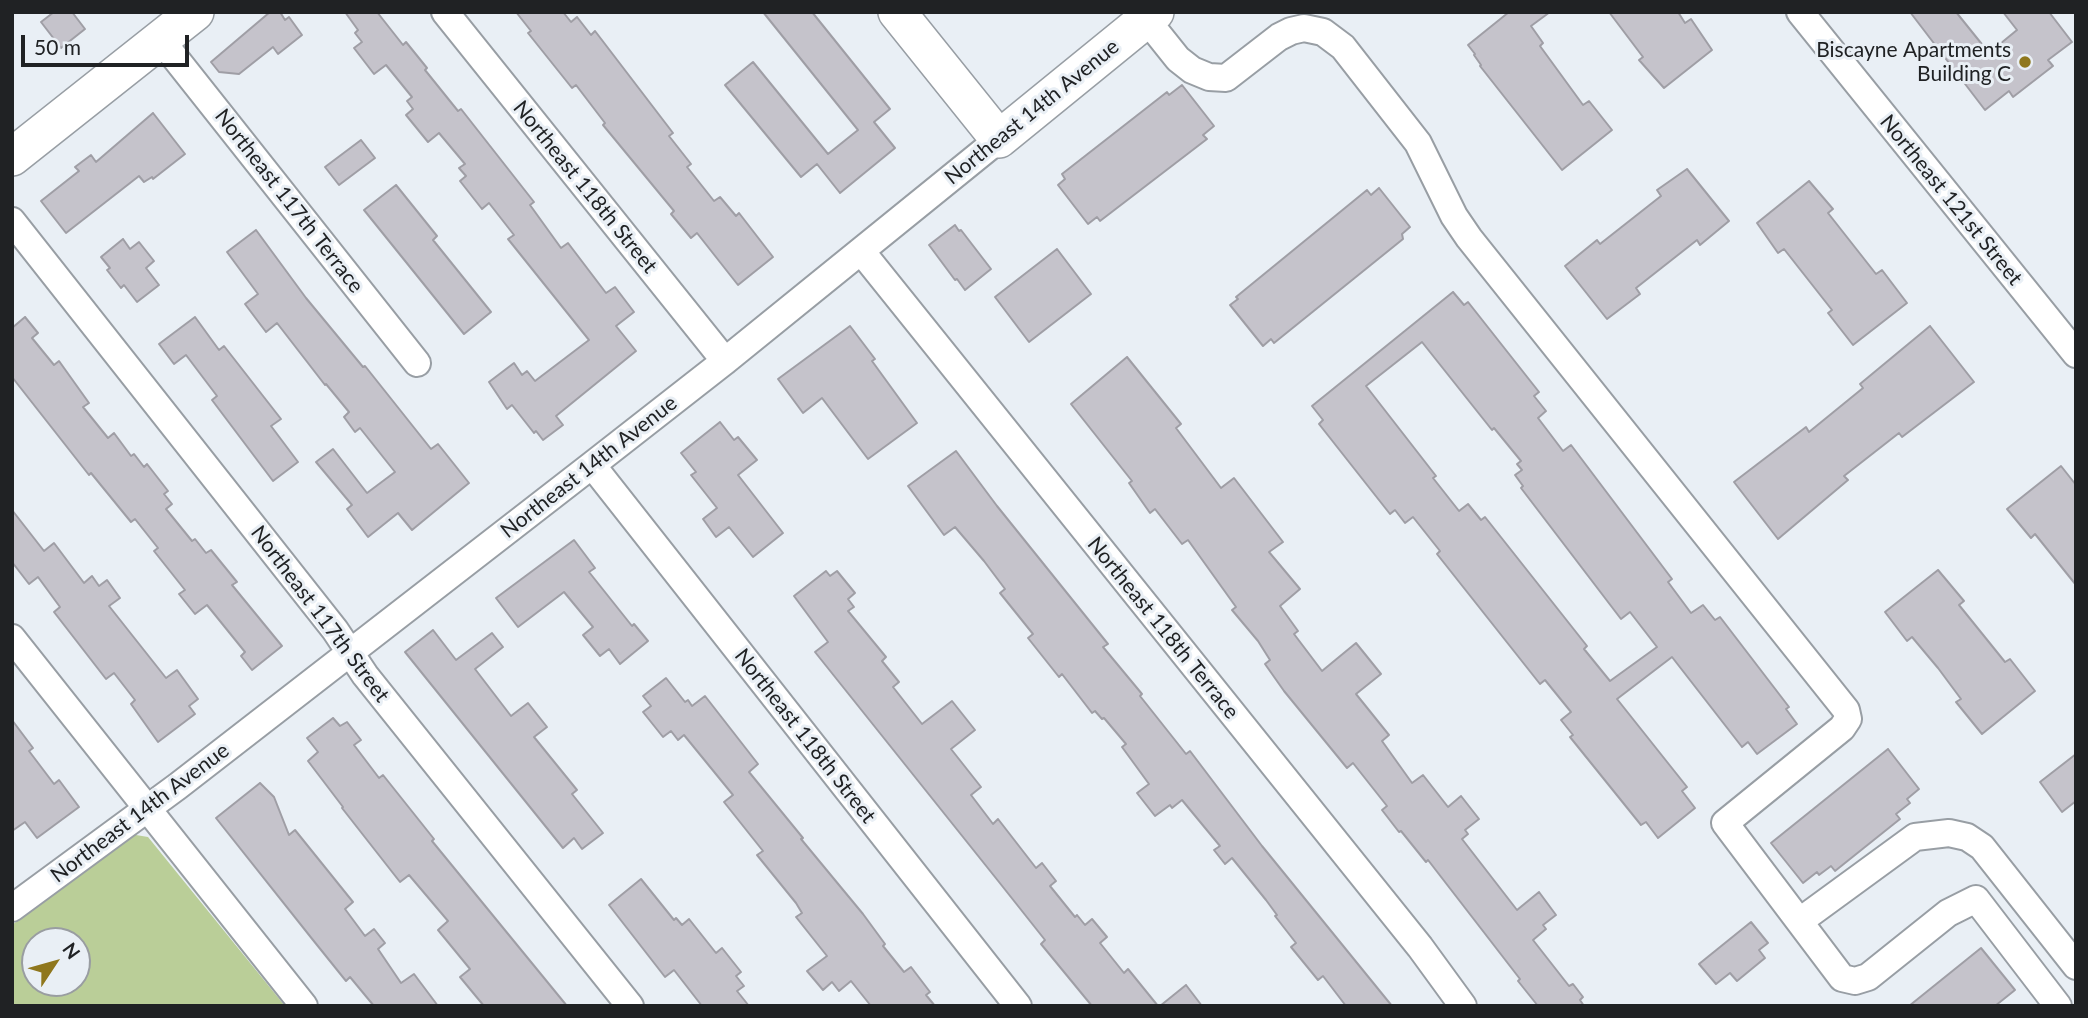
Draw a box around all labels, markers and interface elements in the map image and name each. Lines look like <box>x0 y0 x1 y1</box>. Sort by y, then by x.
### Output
scale bar <box>24 21 192 65</box>
text: 50 m <box>34 34 81 59</box>
street label: Northeast 14th Avenue <box>940 34 1124 190</box>
place label: Biscayne Apartments Building C <box>1816 37 2011 87</box>
marker: Biscayne Apartments Building C <box>2017 54 2033 70</box>
street label: Northeast 118th Street <box>508 96 662 278</box>
street label: Northeast 117th Terrace <box>209 104 369 298</box>
street label: Northeast 121st Street <box>1875 110 2027 290</box>
street label: Northeast 14th Avenue <box>496 390 682 544</box>
street label: Northeast 117th Street <box>245 521 395 707</box>
street label: Northeast 118th Terrace <box>1082 532 1244 724</box>
street label: Northeast 118th Street <box>729 644 881 828</box>
street label: Northeast 14th Avenue <box>46 738 234 888</box>
north arrow <box>21 927 91 997</box>
text: N <box>58 938 85 963</box>

